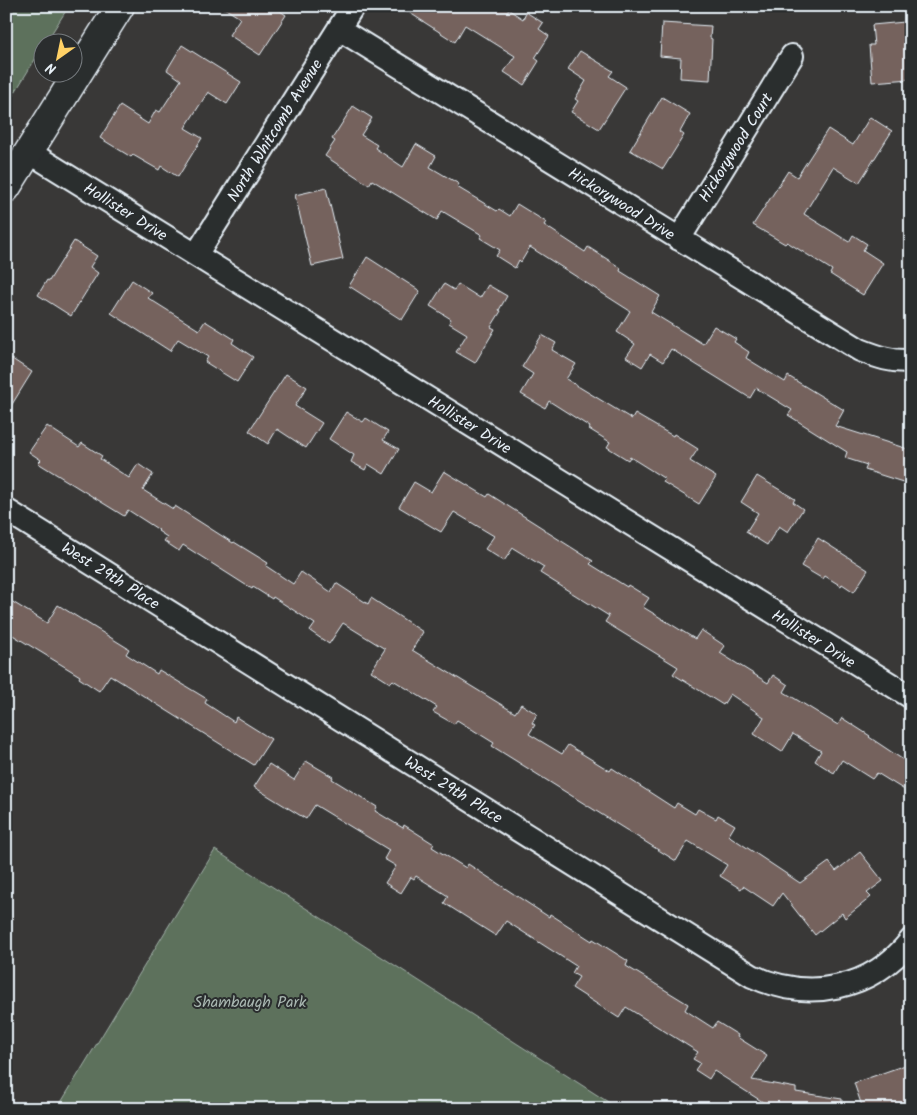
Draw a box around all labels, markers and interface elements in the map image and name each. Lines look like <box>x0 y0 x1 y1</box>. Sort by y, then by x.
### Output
north arrow <box>32 32 82 82</box>
street label: North Whitcomb Avenue <box>221 54 330 207</box>
text: N <box>42 56 61 80</box>
street label: Hickorywood Court <box>693 88 780 207</box>
street label: Hickorywood Drive <box>563 161 680 247</box>
street label: Hollister Drive <box>78 177 172 248</box>
street label: Hollister Drive <box>422 390 516 461</box>
street label: West 29th Place <box>56 536 164 617</box>
street label: Hollister Drive <box>766 604 860 675</box>
street label: West 29th Place <box>399 750 507 831</box>
park label: Shambaugh Park <box>194 990 307 1015</box>

